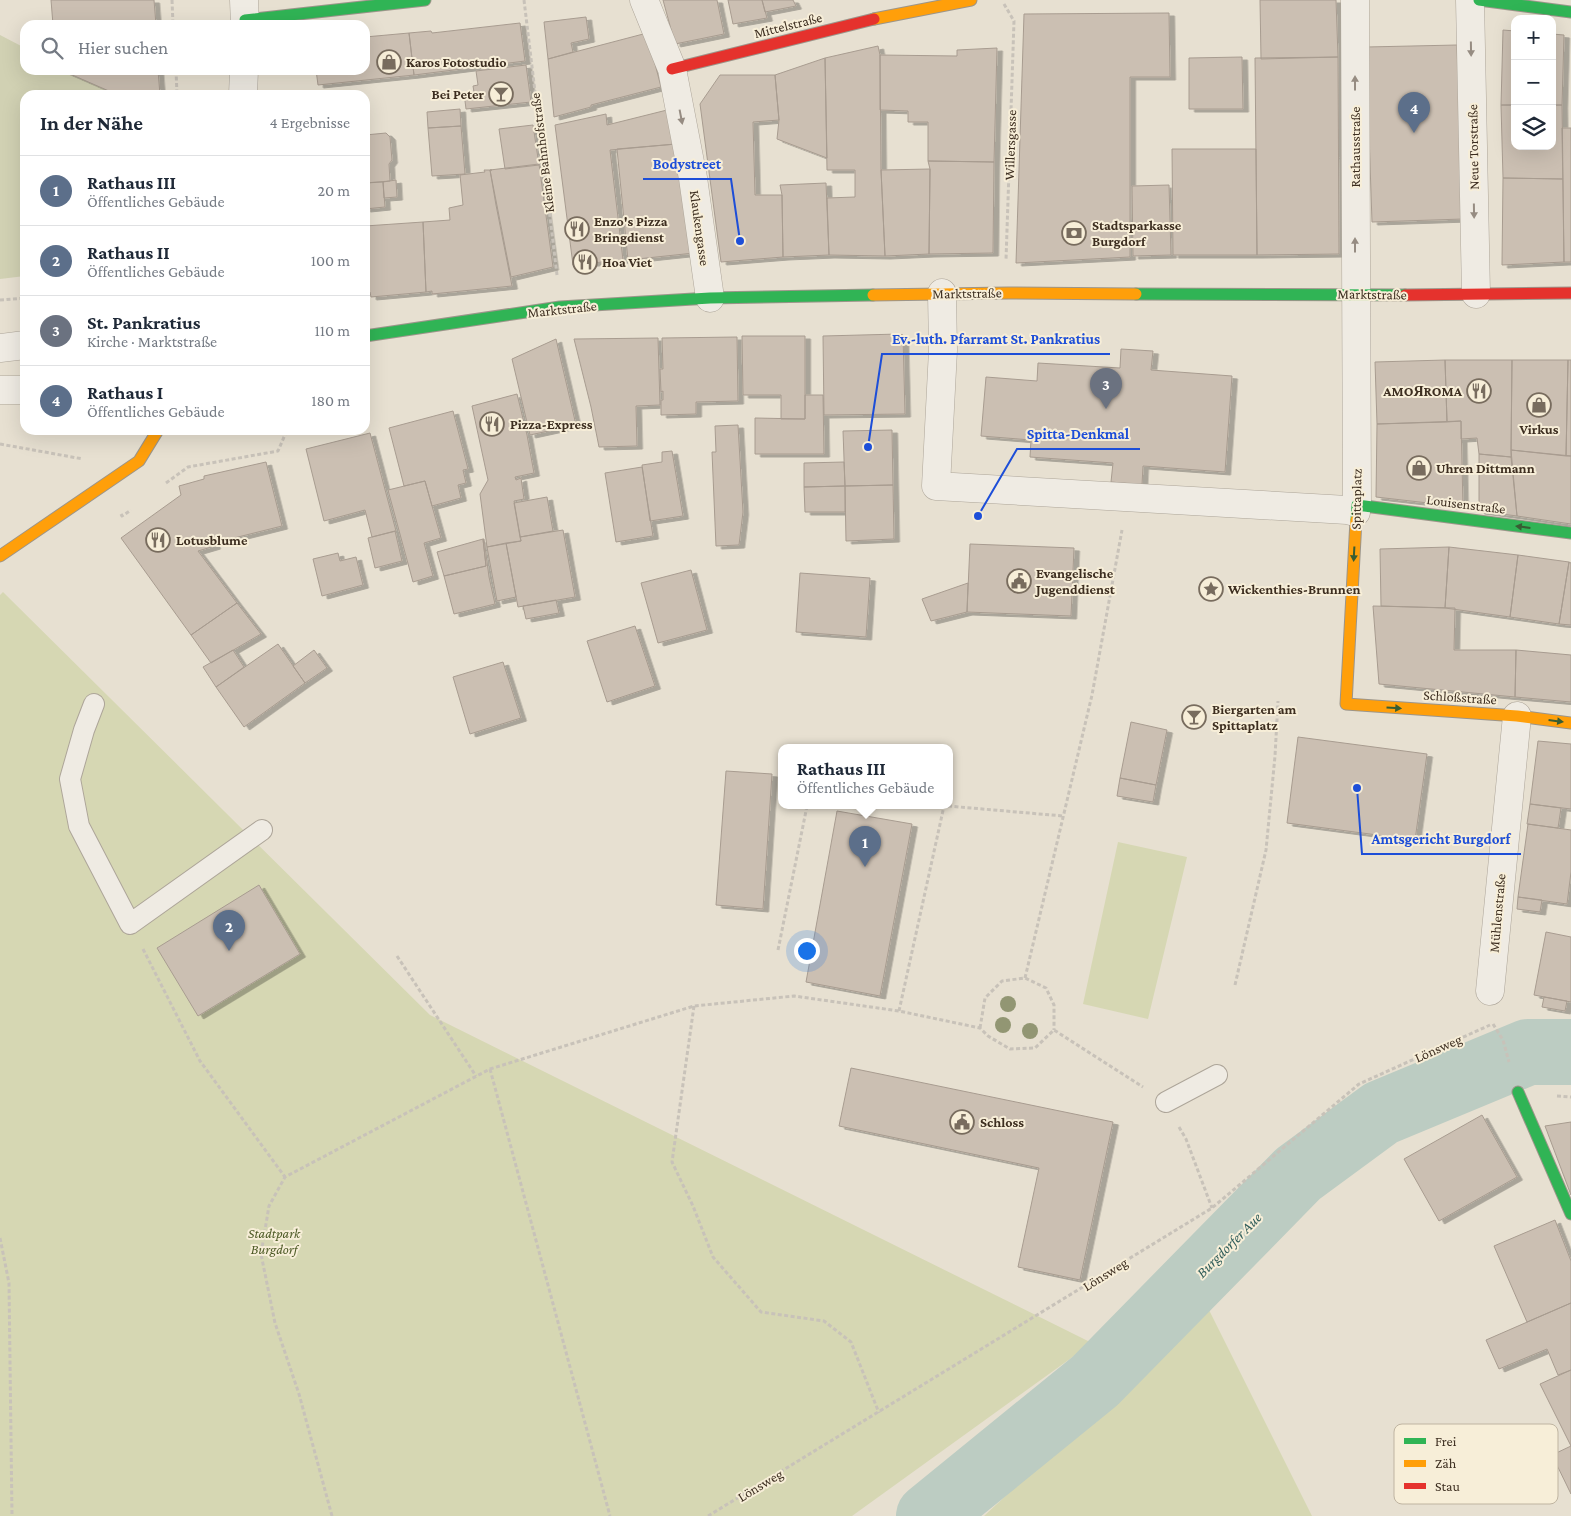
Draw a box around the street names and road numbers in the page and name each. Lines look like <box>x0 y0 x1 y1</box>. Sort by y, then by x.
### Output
street label: Mittelstraße <box>752 9 824 41</box>
street label: Kleine Bahnhofstraße <box>527 92 557 214</box>
street label: Neue Torstraße <box>1464 104 1482 190</box>
street label: Rathausstraße <box>1347 107 1363 187</box>
street label: Willersgasse <box>1001 109 1019 181</box>
street label: Klaukengasse <box>687 189 713 267</box>
street label: Marktstraße <box>932 284 1002 302</box>
street label: Marktstraße <box>1337 285 1407 303</box>
street label: Marktstraße <box>527 297 597 321</box>
street label: Spittaplatz <box>1347 468 1365 530</box>
street label: Louisenstraße <box>1426 491 1506 517</box>
street label: Schloßstraße <box>1423 686 1497 708</box>
street label: Mühlenstraße <box>1486 873 1508 953</box>
street label: Lönsweg <box>1412 1030 1464 1065</box>
street label: Lönsweg <box>1080 1254 1131 1294</box>
street label: Lönsweg <box>734 1465 786 1505</box>

